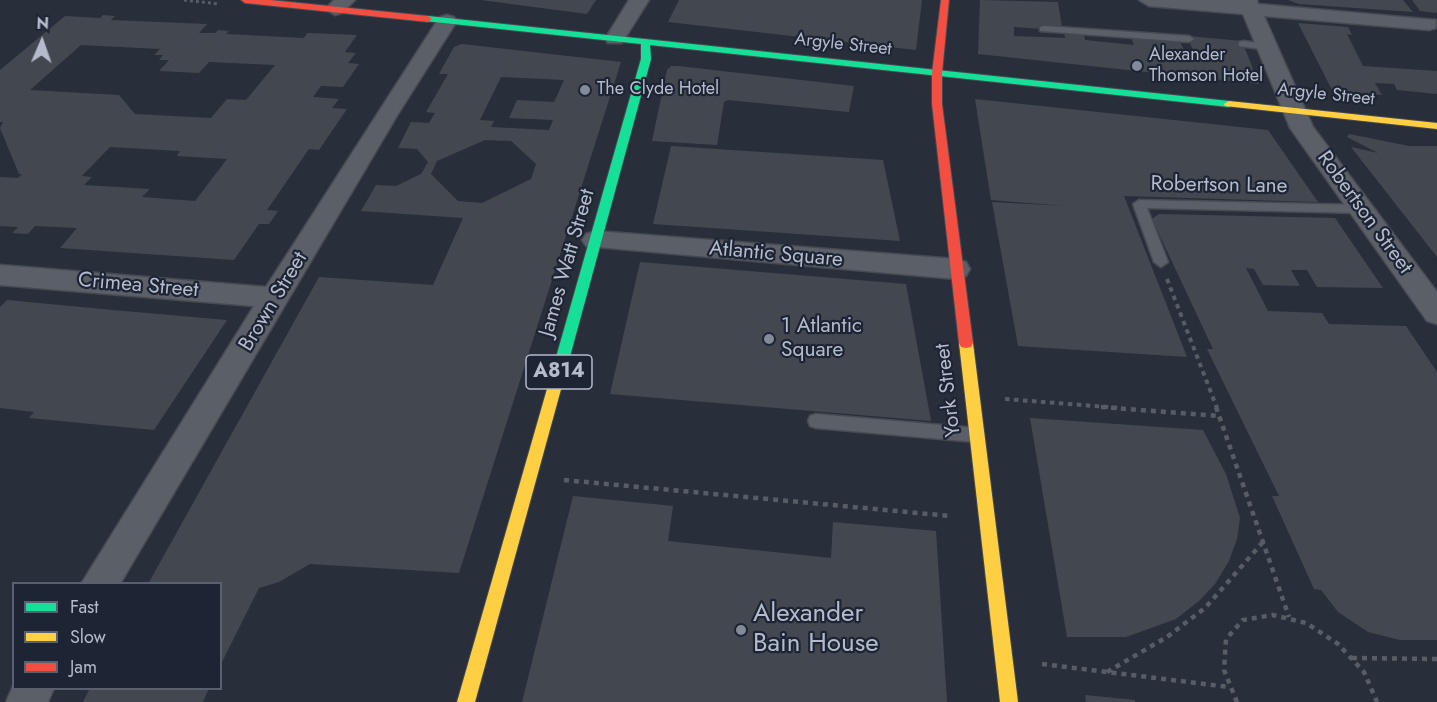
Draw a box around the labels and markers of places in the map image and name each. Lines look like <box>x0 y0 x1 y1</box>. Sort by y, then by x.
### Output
place label: Alexander Thomson Hotel <box>1149 45 1263 88</box>
marker: Alexander Thomson Hotel <box>1130 59 1144 73</box>
place label: The Clyde Hotel <box>597 79 719 101</box>
marker: The Clyde Hotel <box>578 83 592 97</box>
place label: 1 Atlantic Square <box>781 314 862 364</box>
marker: 1 Atlantic Square <box>762 332 776 346</box>
place label: Alexander Bain House <box>753 599 879 660</box>
marker: Alexander Bain House <box>734 623 748 637</box>

